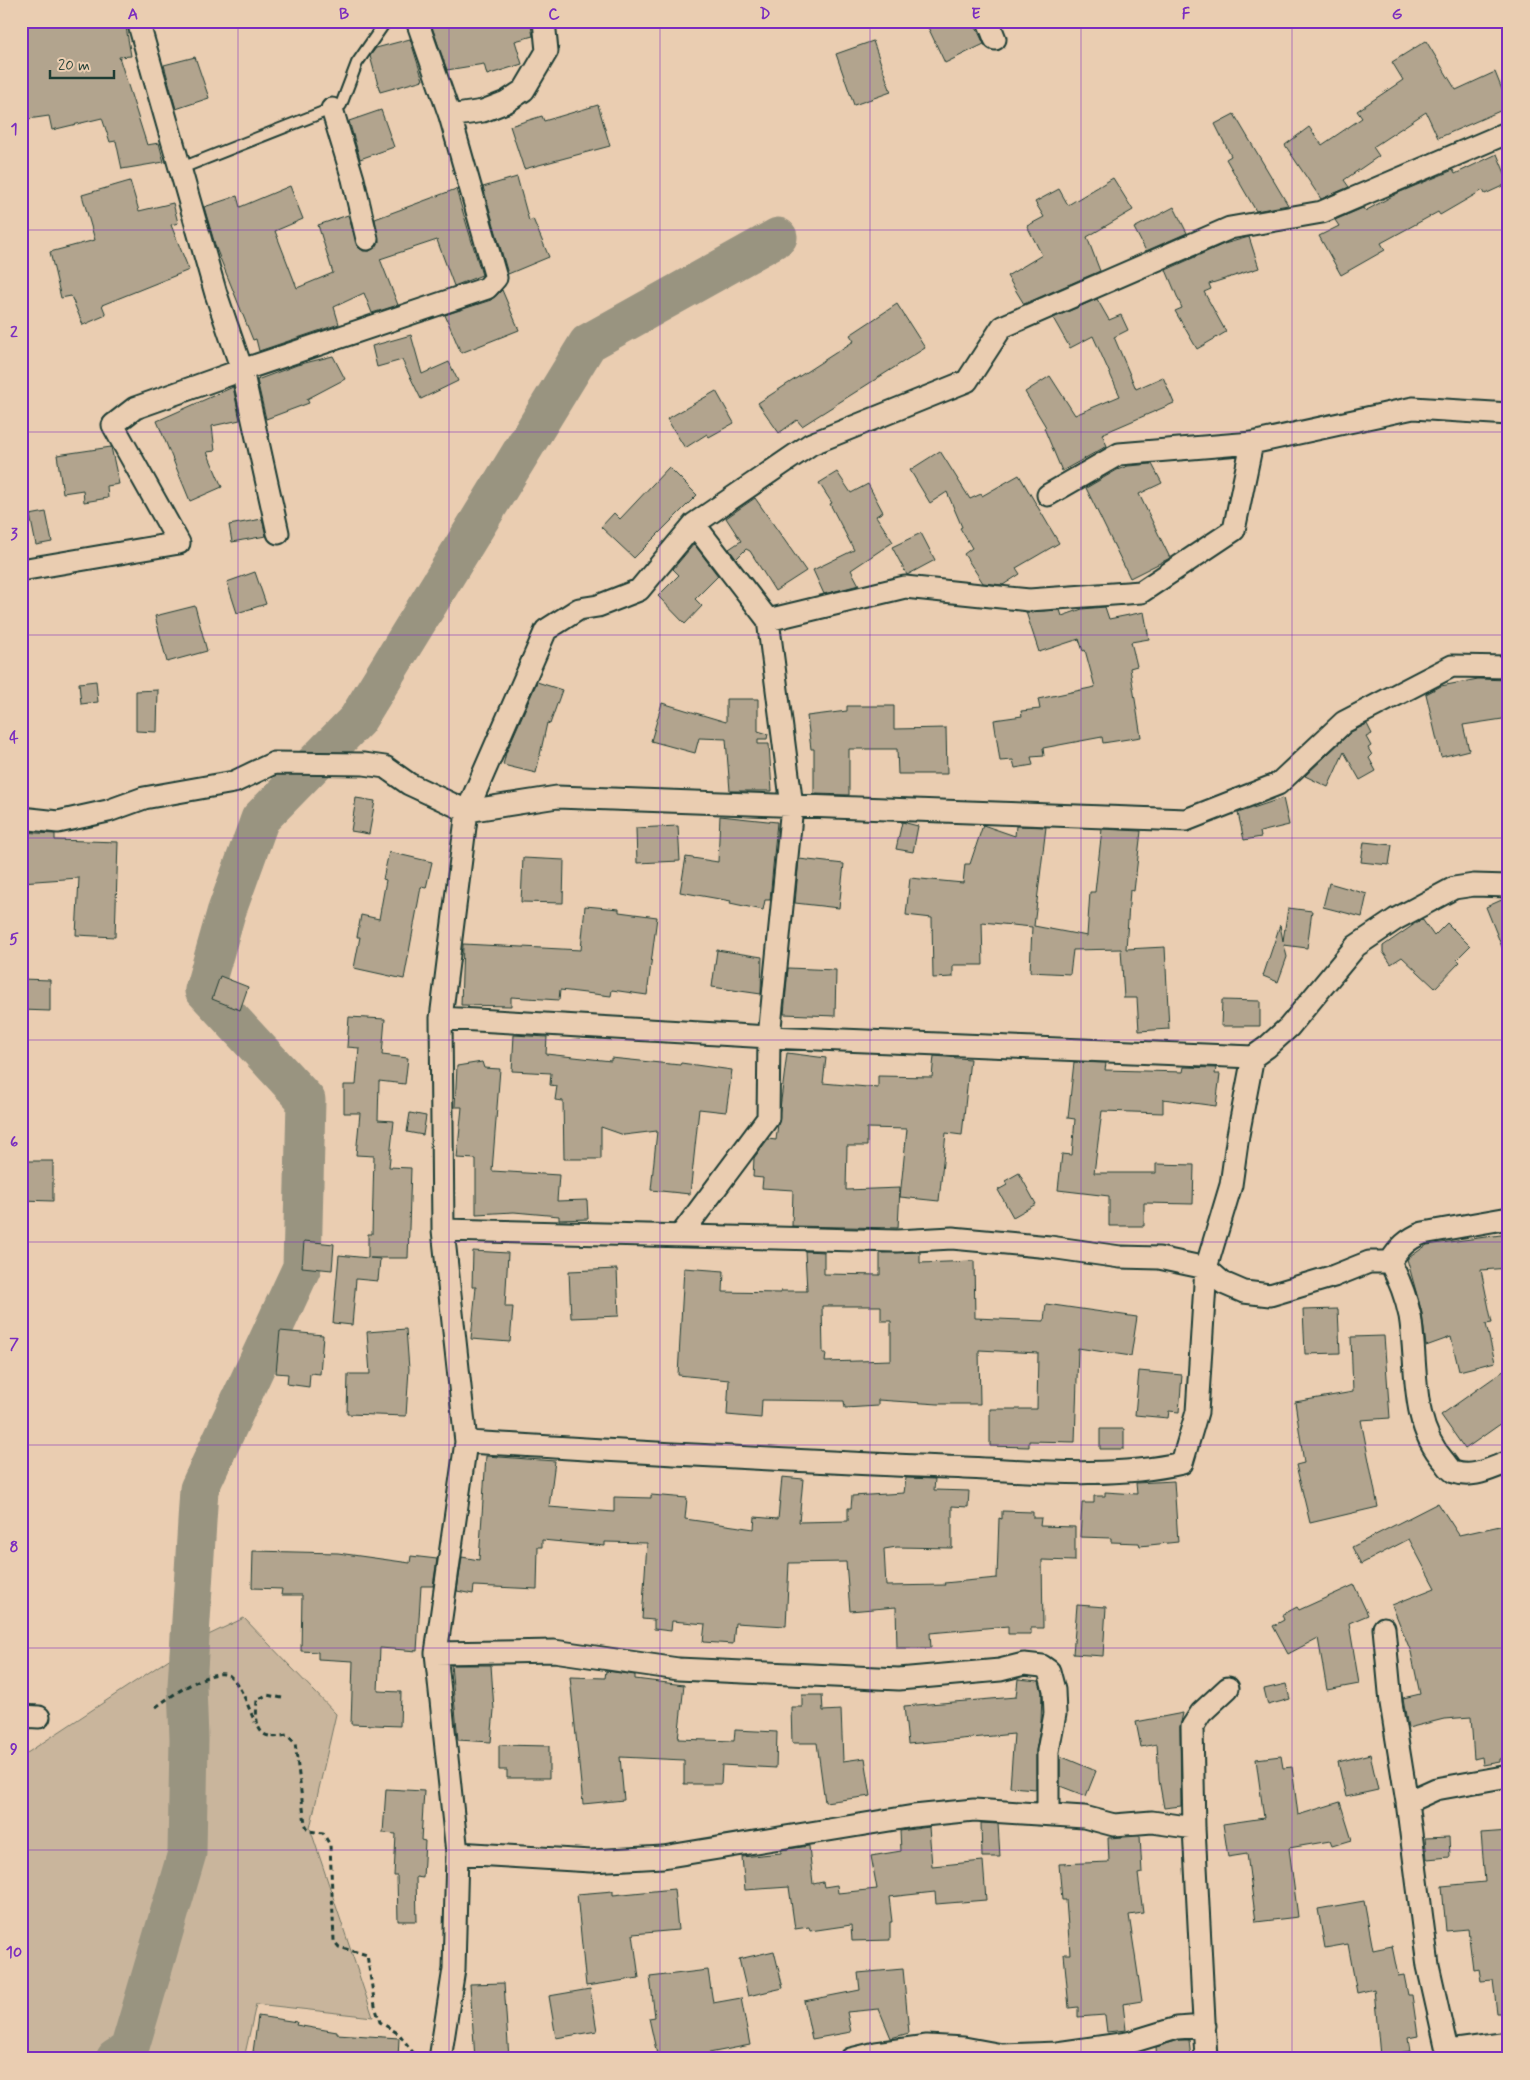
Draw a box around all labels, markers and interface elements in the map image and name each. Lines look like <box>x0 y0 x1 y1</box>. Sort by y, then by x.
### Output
text: A <box>128 4 138 25</box>
text: B <box>339 4 349 25</box>
text: C <box>548 4 560 25</box>
text: D <box>759 4 771 25</box>
text: E <box>971 4 981 25</box>
text: F <box>1182 4 1191 25</box>
text: G <box>1392 4 1403 25</box>
scale bar <box>50 48 114 80</box>
text: 20 m <box>58 56 90 76</box>
text: 1 <box>10 119 18 140</box>
text: 2 <box>10 322 18 343</box>
text: 3 <box>10 524 18 545</box>
text: 4 <box>9 727 19 748</box>
text: 5 <box>9 929 19 950</box>
text: 6 <box>10 1132 18 1153</box>
text: 7 <box>9 1334 19 1355</box>
text: 8 <box>9 1537 19 1558</box>
text: 9 <box>10 1739 18 1760</box>
text: 10 <box>6 1942 22 1963</box>

